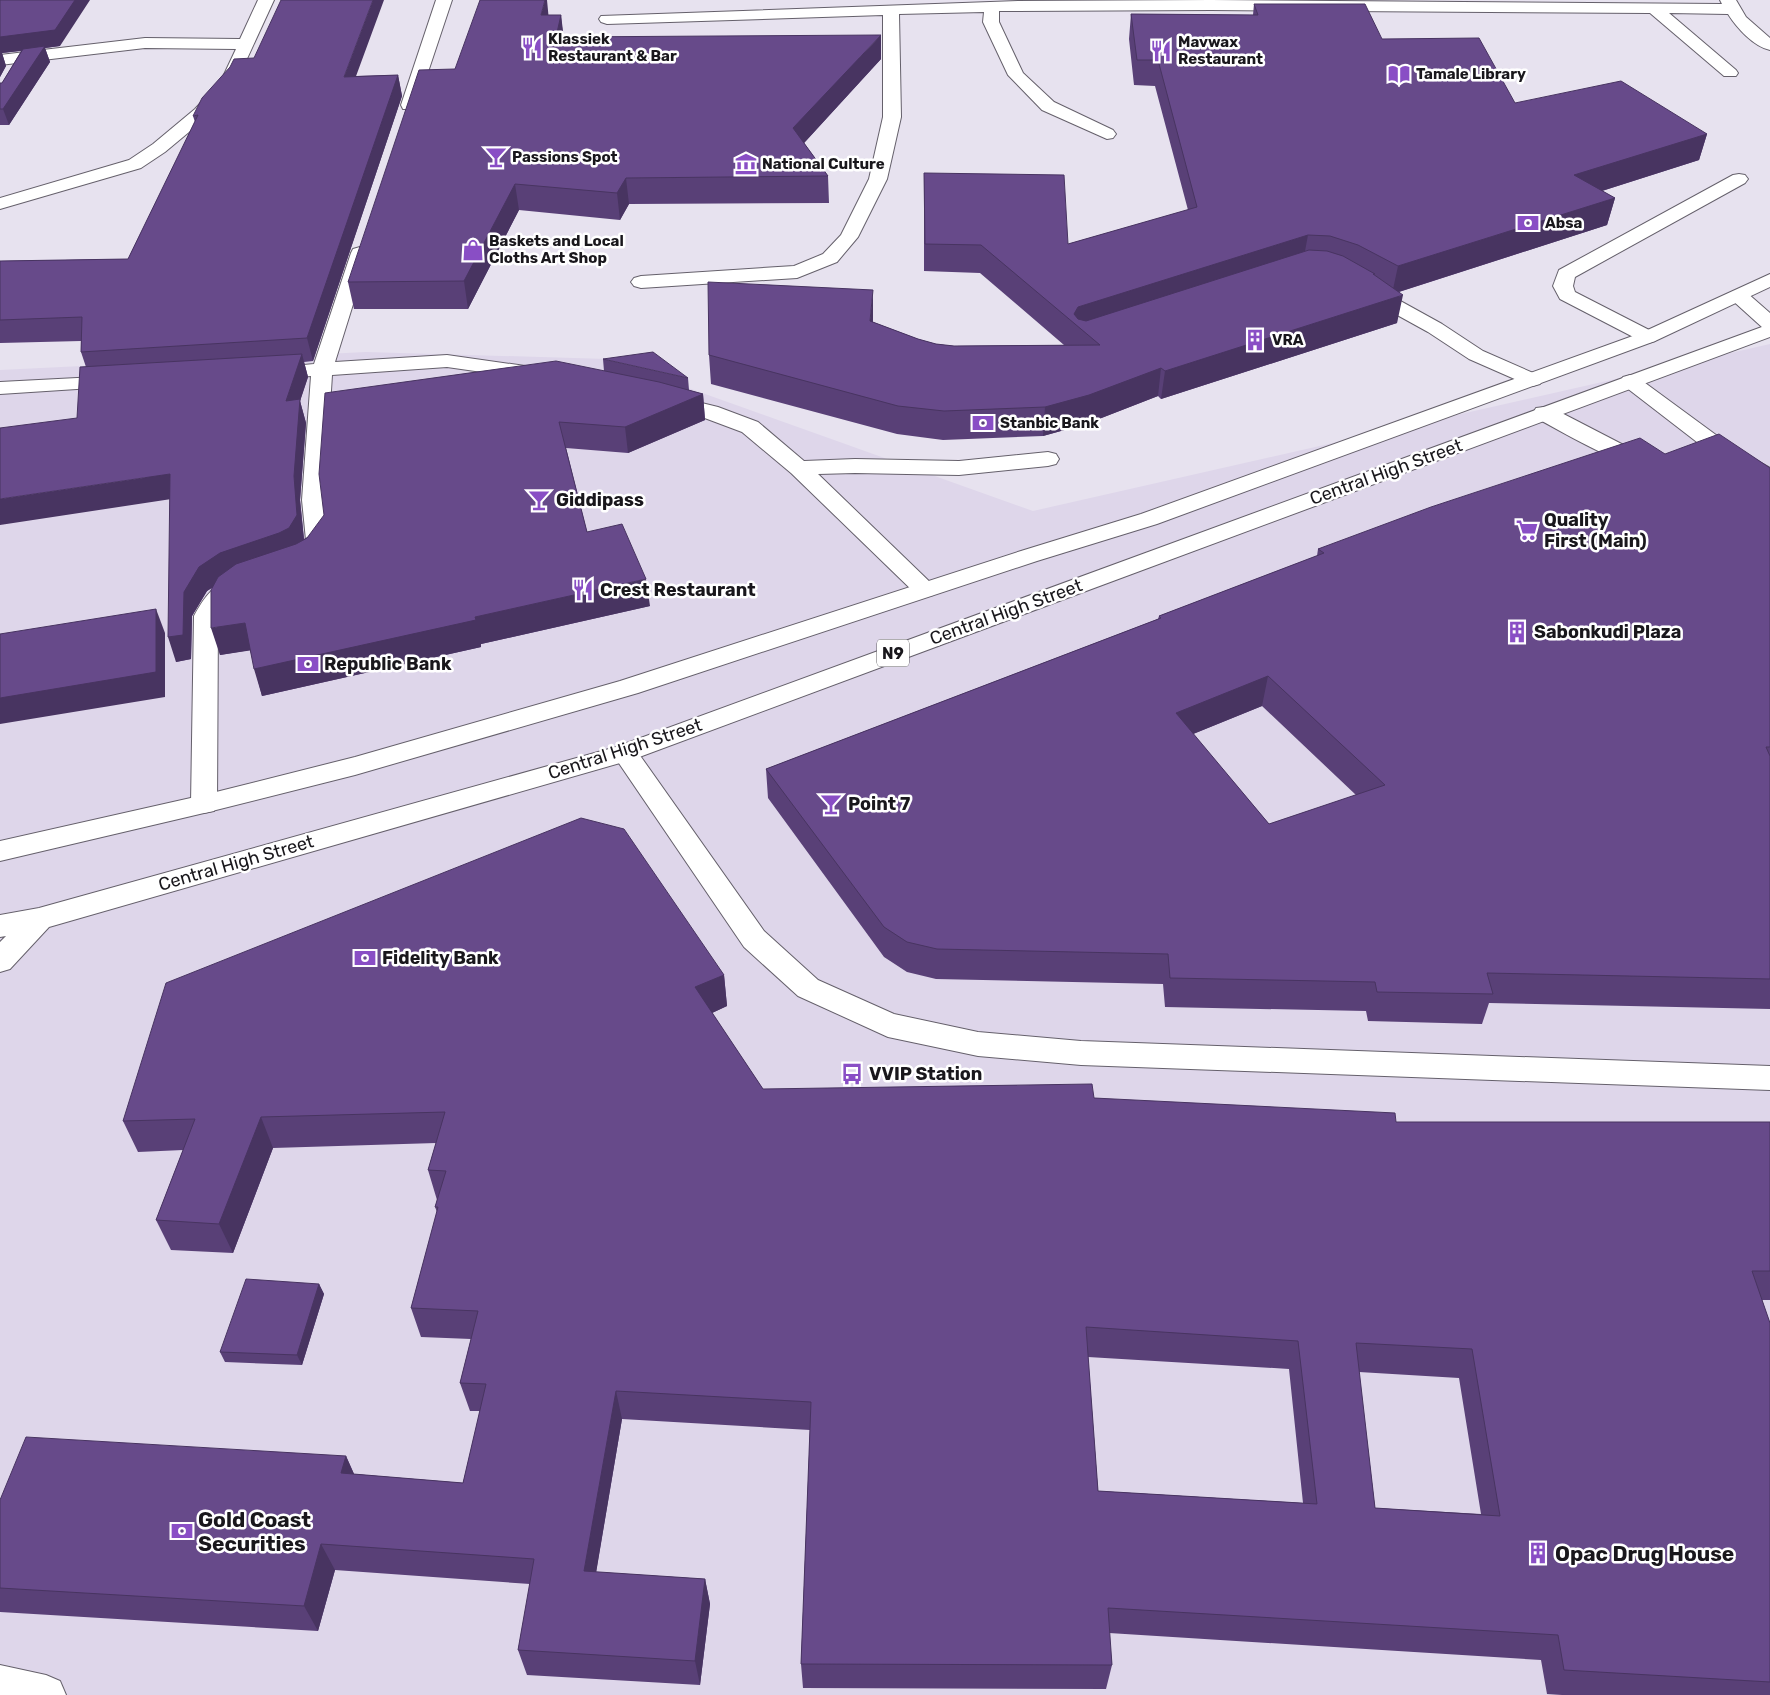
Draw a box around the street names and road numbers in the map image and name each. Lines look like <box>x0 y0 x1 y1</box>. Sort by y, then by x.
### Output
street label: Central High Street <box>1307 434 1465 510</box>
street label: Central High Street <box>927 574 1085 650</box>
road number: N9 <box>877 640 909 666</box>
street label: Central High Street <box>545 714 705 784</box>
street label: Central High Street <box>156 830 316 896</box>

